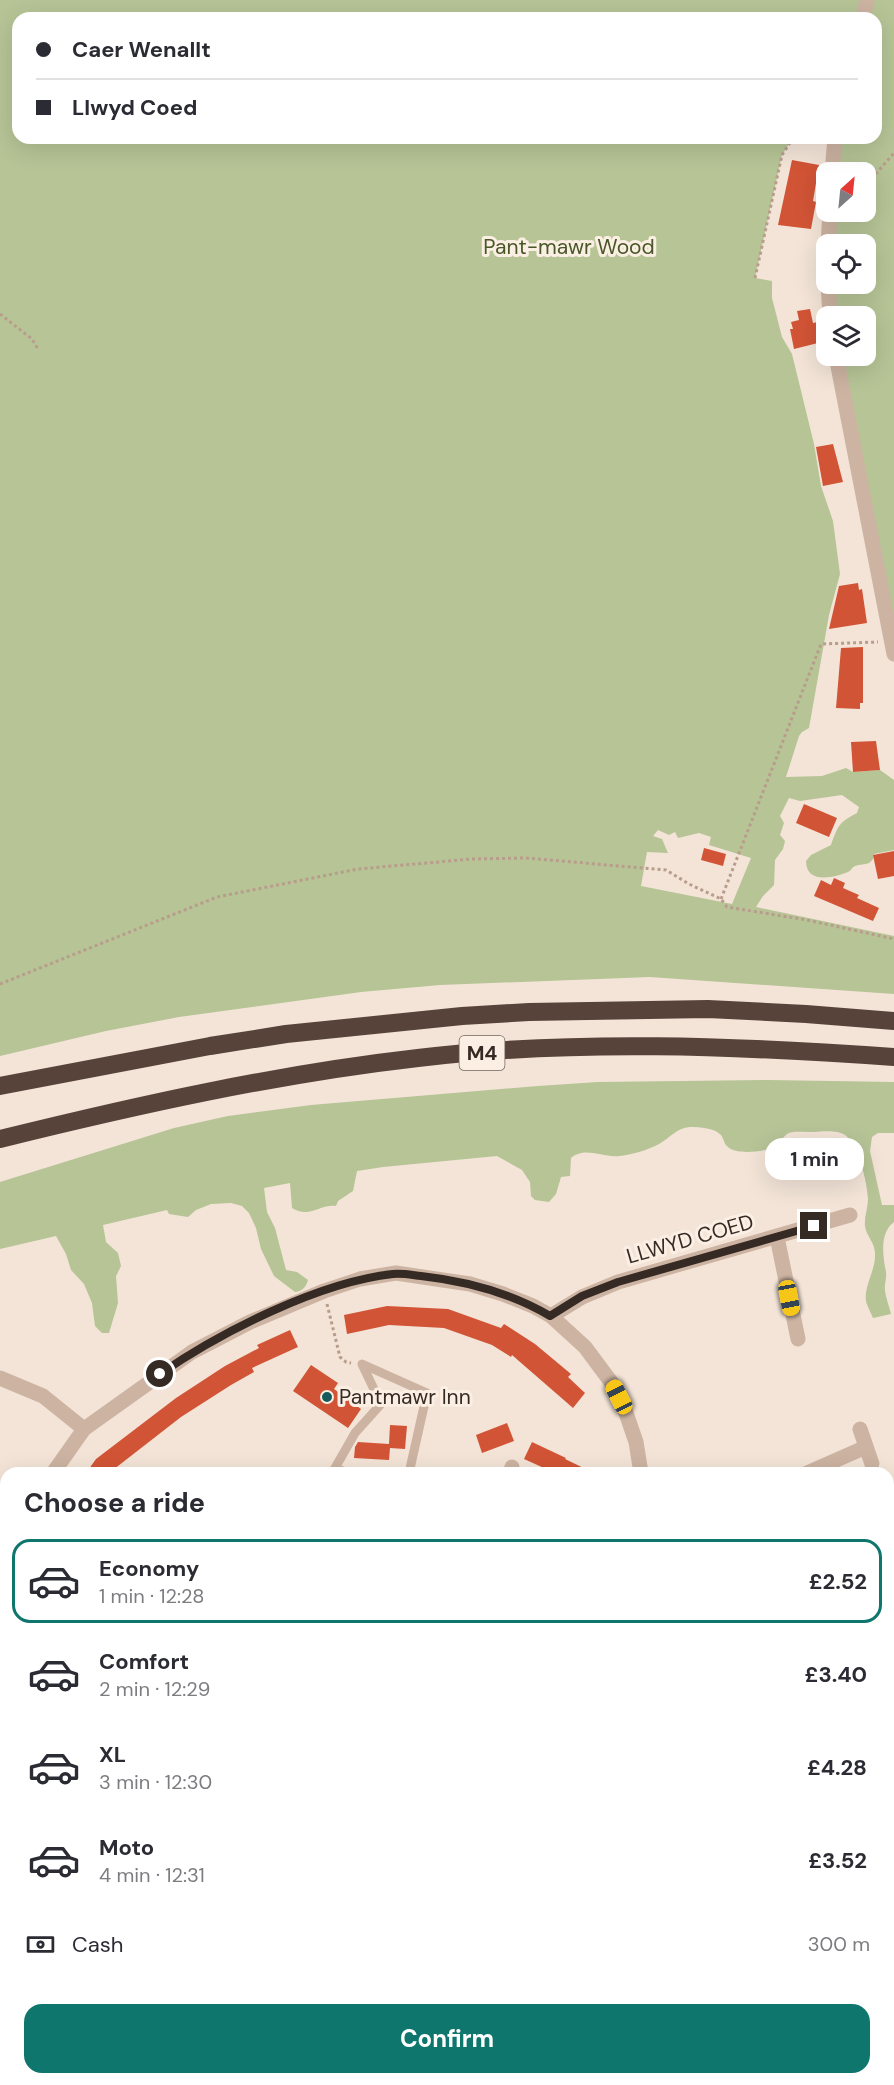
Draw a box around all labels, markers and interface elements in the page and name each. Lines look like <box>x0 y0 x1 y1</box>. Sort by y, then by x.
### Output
text: Caer Wenallt <box>72 35 211 64</box>
text: Llwyd Coed <box>72 93 197 122</box>
north arrow <box>816 162 876 222</box>
map controls <box>816 162 876 366</box>
park label: Pant-mawr Wood <box>483 233 655 261</box>
button: locate <box>816 234 876 294</box>
button: layers <box>816 306 876 366</box>
road number: M4 <box>460 1036 504 1070</box>
callout: 1 min <box>764 1139 864 1181</box>
text: 1 min <box>790 1146 839 1172</box>
street label: LLWYD COED <box>623 1208 757 1270</box>
route end <box>800 1212 827 1239</box>
car <box>777 1279 801 1317</box>
route start <box>146 1360 173 1387</box>
car <box>603 1377 635 1417</box>
place label: Pantmawr Inn <box>339 1383 471 1411</box>
marker: Pantmawr Inn <box>320 1390 334 1404</box>
text: Choose a ride <box>24 1485 205 1520</box>
icon: car <box>27 1554 81 1608</box>
text: Economy <box>99 1554 199 1583</box>
text: £2.52 <box>809 1567 867 1596</box>
text: 1 min · 12:28 <box>99 1583 204 1609</box>
icon: car <box>27 1647 81 1701</box>
text: Comfort <box>99 1647 189 1676</box>
text: £3.40 <box>805 1660 867 1689</box>
text: 2 min · 12:29 <box>99 1676 210 1702</box>
icon: car <box>27 1740 81 1794</box>
text: XL <box>99 1740 126 1769</box>
text: £4.28 <box>807 1753 867 1782</box>
text: 3 min · 12:30 <box>99 1769 212 1795</box>
icon: car <box>27 1833 81 1887</box>
text: Moto <box>99 1833 154 1862</box>
text: £3.52 <box>808 1846 867 1875</box>
text: 4 min · 12:31 <box>99 1862 205 1888</box>
icon: cash <box>24 1928 57 1961</box>
text: Cash <box>72 1930 123 1959</box>
text: 300 m <box>808 1931 870 1957</box>
button: Confirm <box>24 2004 870 2073</box>

